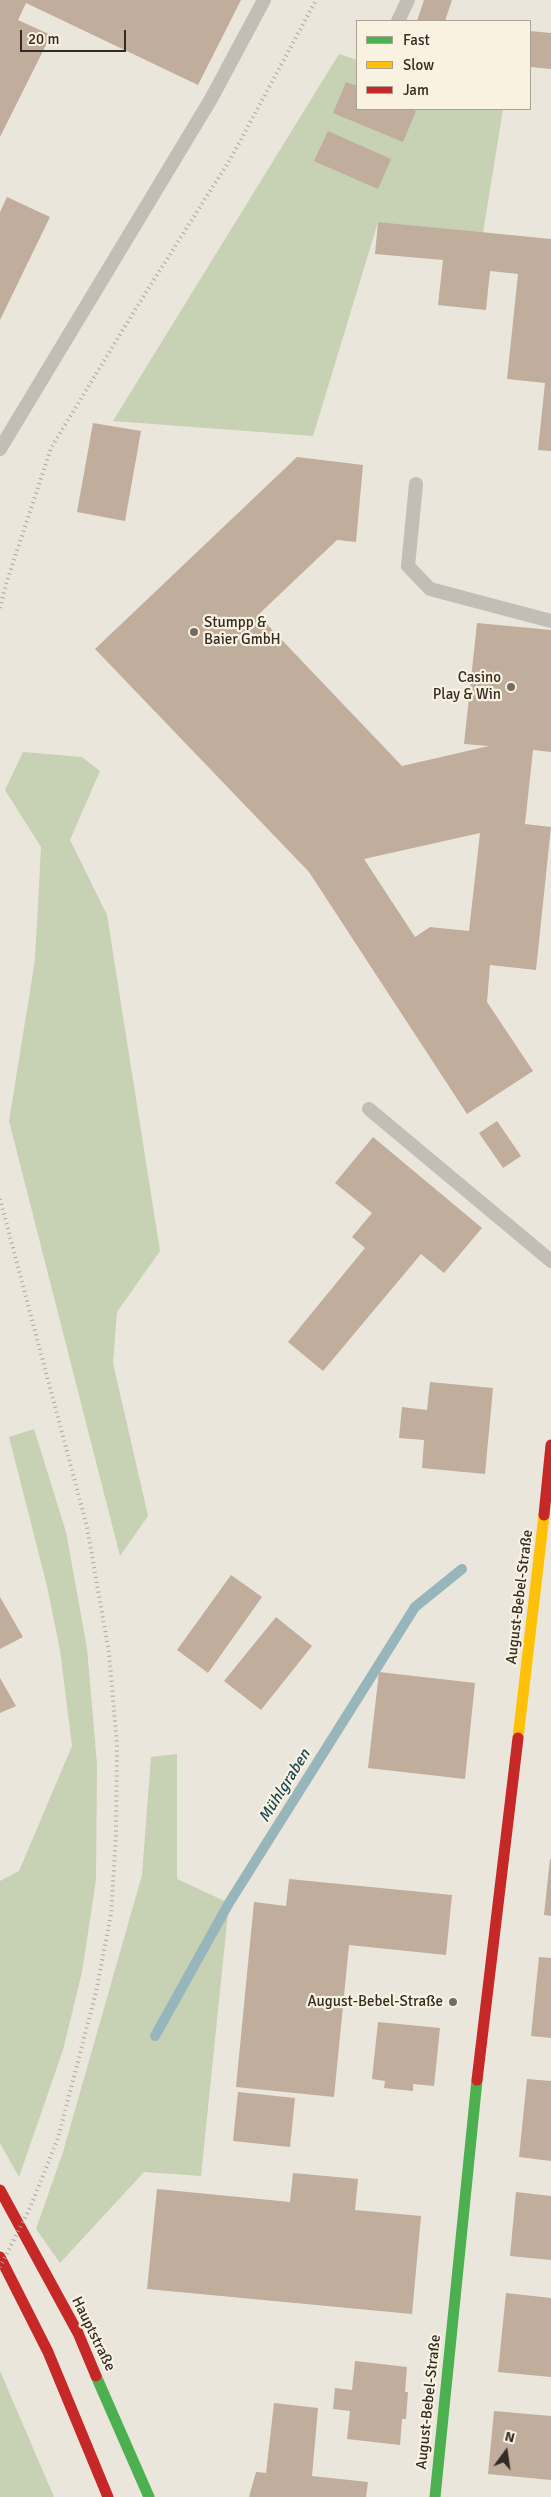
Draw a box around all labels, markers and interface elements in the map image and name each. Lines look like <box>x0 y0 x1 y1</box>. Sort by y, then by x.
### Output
scale bar <box>22 20 129 52</box>
legend <box>356 20 531 110</box>
text: 20 m <box>28 30 59 48</box>
text: Fast <box>403 31 430 49</box>
text: Slow <box>403 56 434 74</box>
text: Jam <box>403 81 429 99</box>
place label: Stumpp & Baier GmbH <box>204 614 281 649</box>
marker: Stumpp & Baier GmbH <box>188 626 200 638</box>
place label: Casino Play & Win <box>433 669 501 704</box>
marker: Casino Play & Win <box>505 681 517 693</box>
street label: August-Bebel-Straße <box>503 1529 537 1665</box>
water label: Mühlgraben <box>255 1746 315 1826</box>
place label: August-Bebel-Straße <box>308 1993 443 2011</box>
marker: August-Bebel-Straße <box>447 1996 459 2008</box>
street label: Hauptstraße <box>67 2294 119 2374</box>
street label: August-Bebel-Straße <box>413 2334 445 2470</box>
north arrow <box>481 2427 531 2477</box>
text: N <box>503 2428 517 2446</box>

